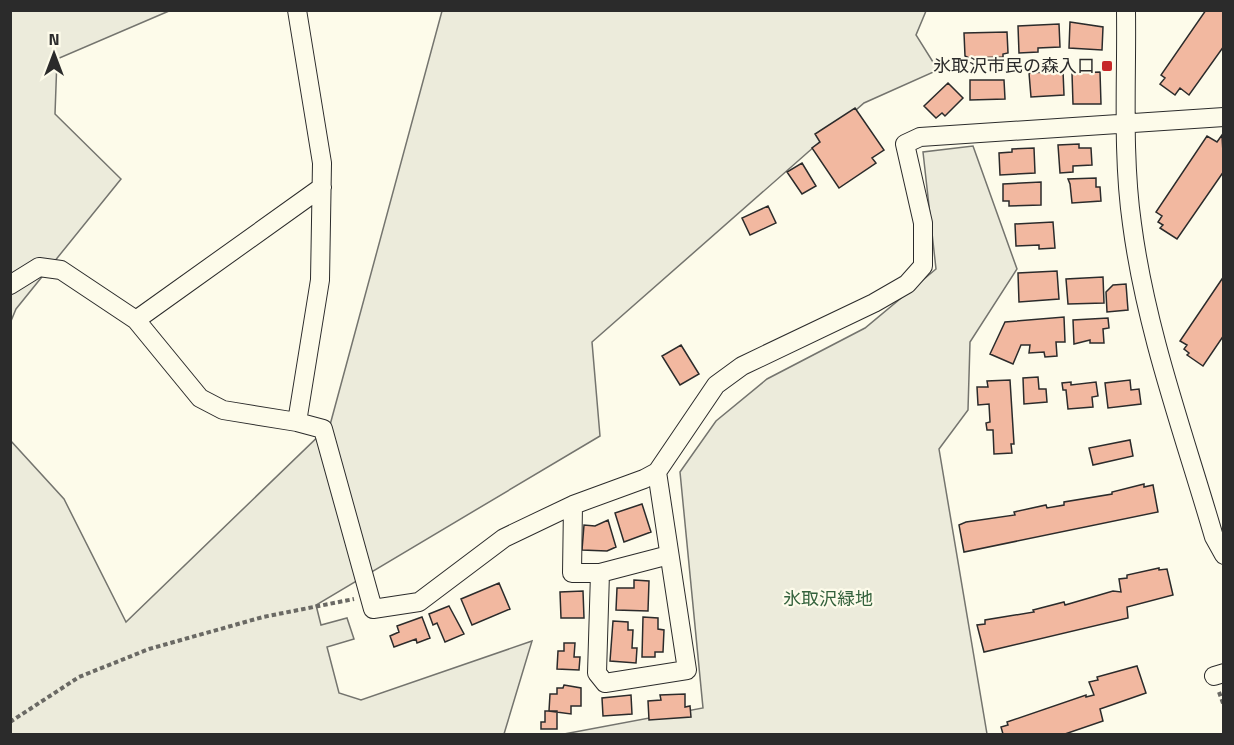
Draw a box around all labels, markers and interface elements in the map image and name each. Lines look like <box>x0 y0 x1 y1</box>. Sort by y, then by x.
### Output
north arrow <box>24 24 84 84</box>
text: N <box>48 27 60 51</box>
place label: 氷取沢市民の森入口 <box>933 52 1095 79</box>
marker: 氷取沢市民の森入口 <box>1100 59 1114 73</box>
park label: 氷取沢緑地 <box>783 585 873 612</box>

